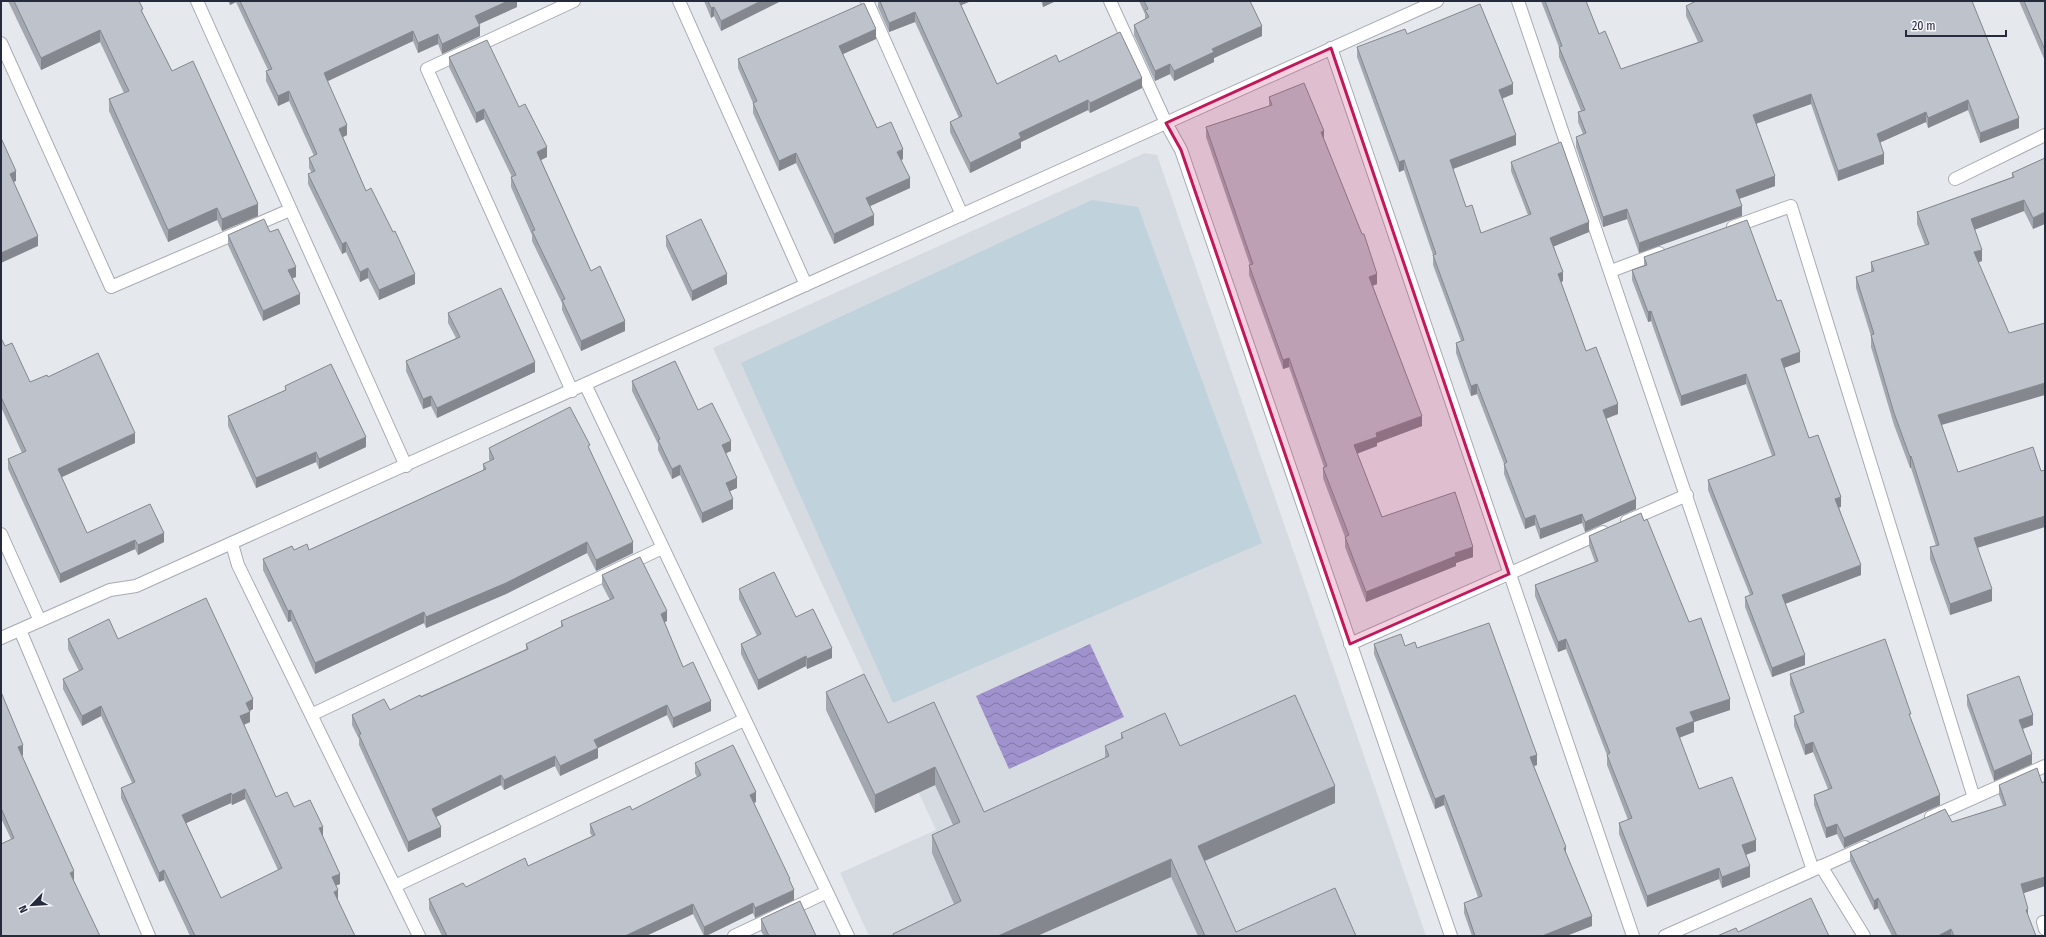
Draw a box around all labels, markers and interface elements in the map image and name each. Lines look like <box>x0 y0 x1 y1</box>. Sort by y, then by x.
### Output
scale bar <box>1906 12 2006 38</box>
text: 20 m <box>1912 19 1936 33</box>
north arrow <box>12 885 52 925</box>
text: N <box>16 903 31 915</box>

